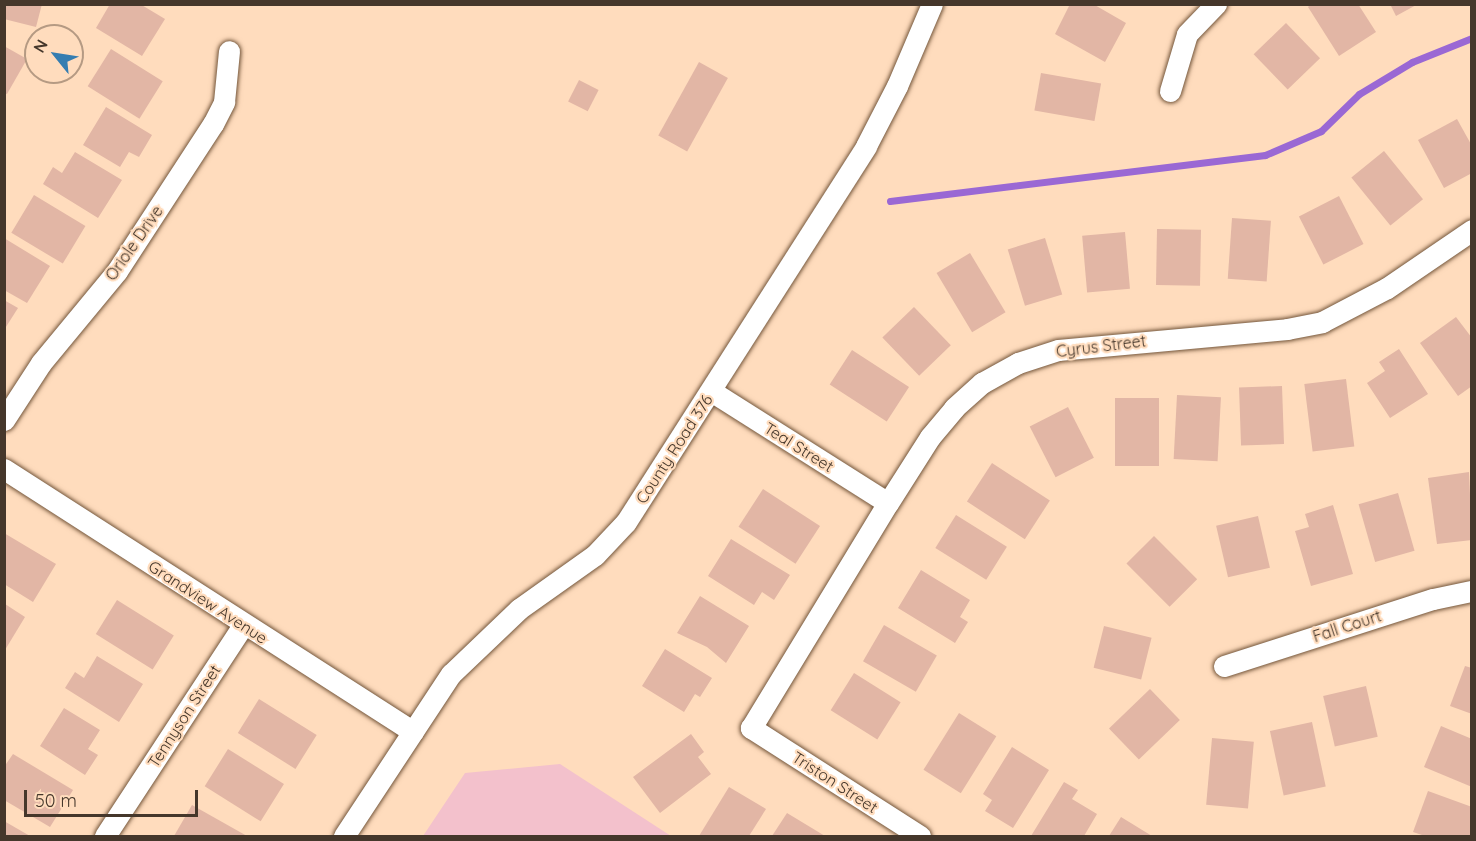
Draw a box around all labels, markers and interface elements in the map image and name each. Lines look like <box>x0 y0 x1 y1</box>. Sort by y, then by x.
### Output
north arrow <box>24 24 84 84</box>
text: N <box>29 36 52 56</box>
street label: Oriole Drive <box>101 202 167 284</box>
street label: Cyrus Street <box>1055 331 1147 361</box>
street label: County Road 376 <box>632 391 716 507</box>
street label: Teal Street <box>761 418 837 476</box>
street label: Grandview Avenue <box>145 556 271 648</box>
street label: Fall Court <box>1310 606 1384 646</box>
street label: Tennyson Street <box>144 661 224 771</box>
street label: Triston Street <box>789 747 881 817</box>
scale bar <box>27 778 201 816</box>
text: 50 m <box>35 789 77 812</box>

